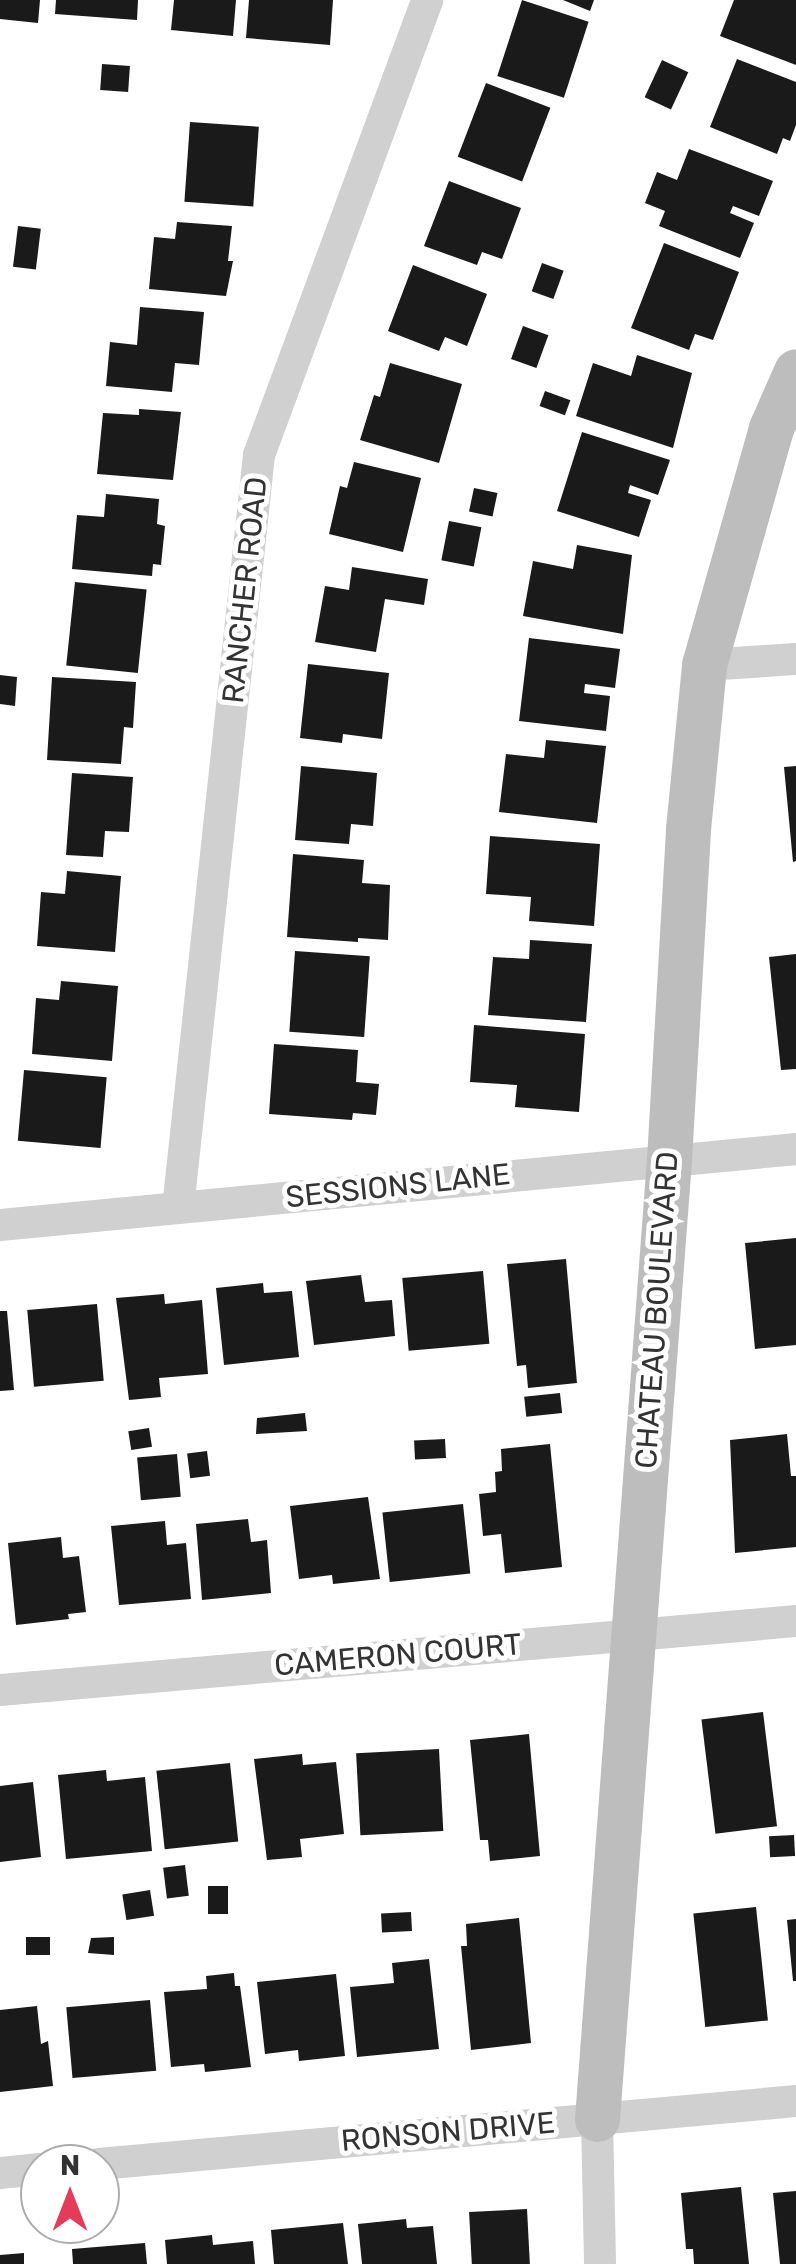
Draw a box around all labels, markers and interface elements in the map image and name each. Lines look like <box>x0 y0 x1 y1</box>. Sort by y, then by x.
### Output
street label: RANCHER ROAD <box>215 475 275 705</box>
street label: CHATEAU BOULEVARD <box>628 1150 686 1470</box>
street label: SESSIONS LANE <box>284 1156 512 1216</box>
street label: CAMERON COURT <box>273 1626 523 1684</box>
street label: RONSON DRIVE <box>340 2105 556 2159</box>
north arrow <box>20 2144 120 2244</box>
text: N <box>60 2149 80 2182</box>

